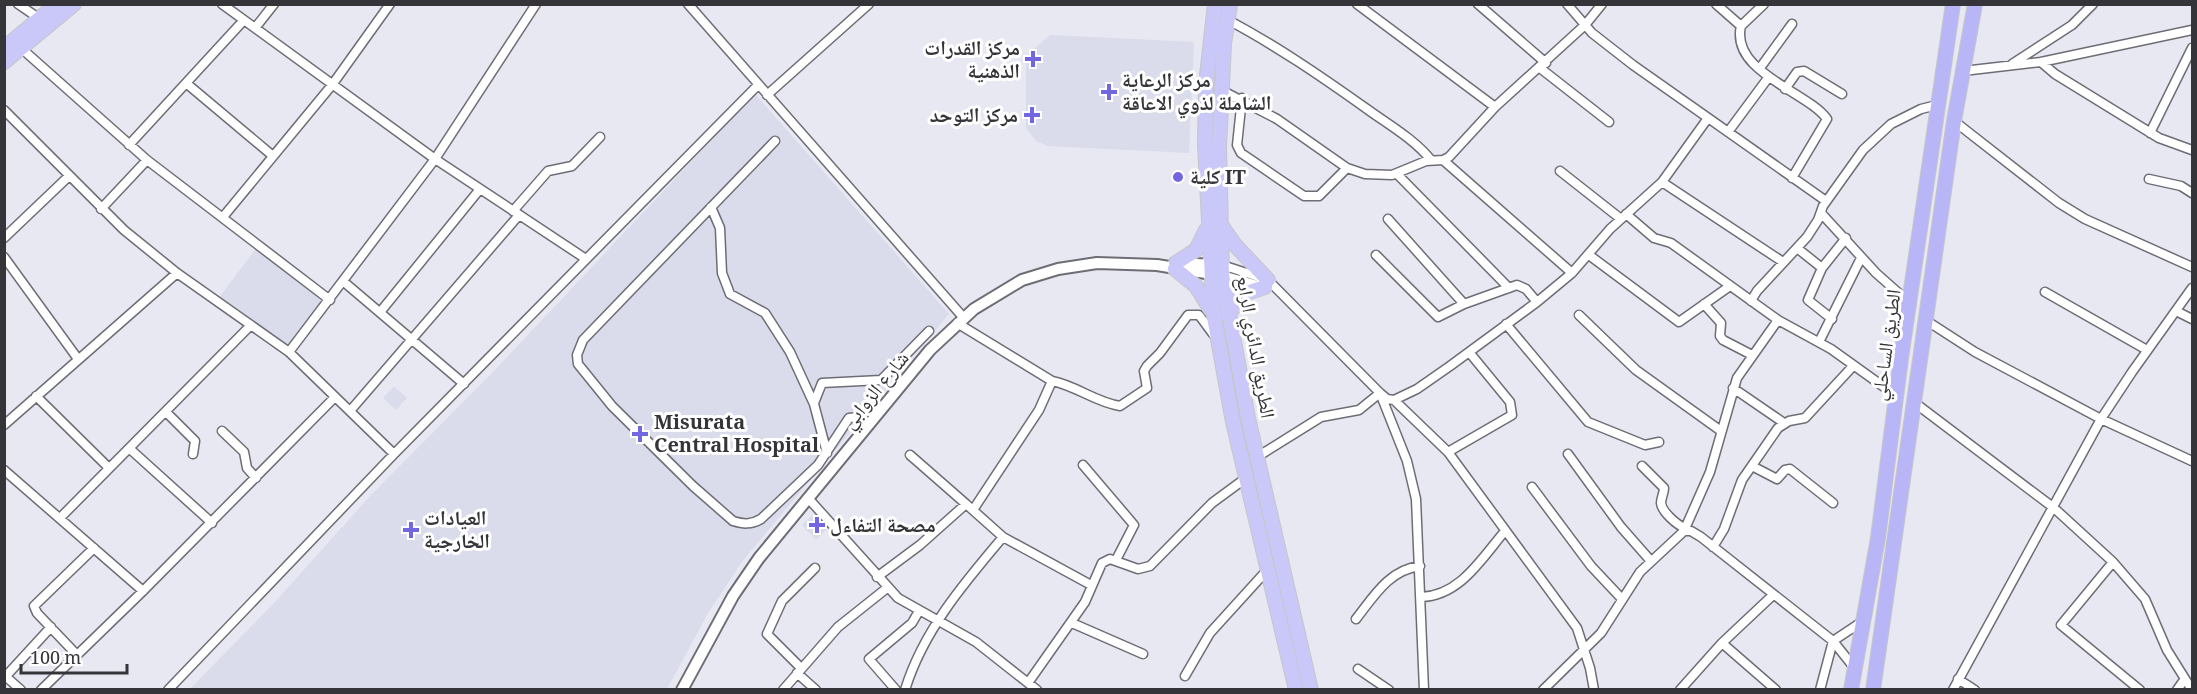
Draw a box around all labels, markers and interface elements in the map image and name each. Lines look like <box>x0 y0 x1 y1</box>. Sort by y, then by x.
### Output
place label: مركز القدرات الذهنية <box>924 34 1020 91</box>
marker: مركز القدرات الذهنية <box>1024 50 1042 68</box>
place label: مركز الرعاية الشاملة لذوي الاعاقة <box>1122 66 1272 123</box>
marker: مركز الرعاية الشاملة لذوي الاعاقة <box>1100 83 1118 101</box>
place label: مركز التوحد <box>930 101 1018 135</box>
marker: مركز التوحد <box>1023 106 1041 124</box>
place label: كلية IT <box>1190 163 1246 197</box>
marker: كلية IT <box>1171 170 1185 184</box>
street label: الطريق الدائري الرابع <box>1224 274 1282 422</box>
street label: الطريق الساحلي <box>1864 287 1914 403</box>
street label: شارع الزوابي <box>835 345 920 439</box>
place label: Misurata Central Hospital <box>654 408 819 465</box>
marker: Misurata Central Hospital <box>631 425 649 443</box>
place label: العيادات الخارجية <box>424 504 490 561</box>
place label: مصحة التفاءل <box>830 511 936 545</box>
marker: مصحة التفاءل <box>808 516 826 534</box>
marker: العيادات الخارجية <box>402 521 420 539</box>
scale bar <box>21 637 128 675</box>
text: 100 m <box>30 645 81 675</box>

